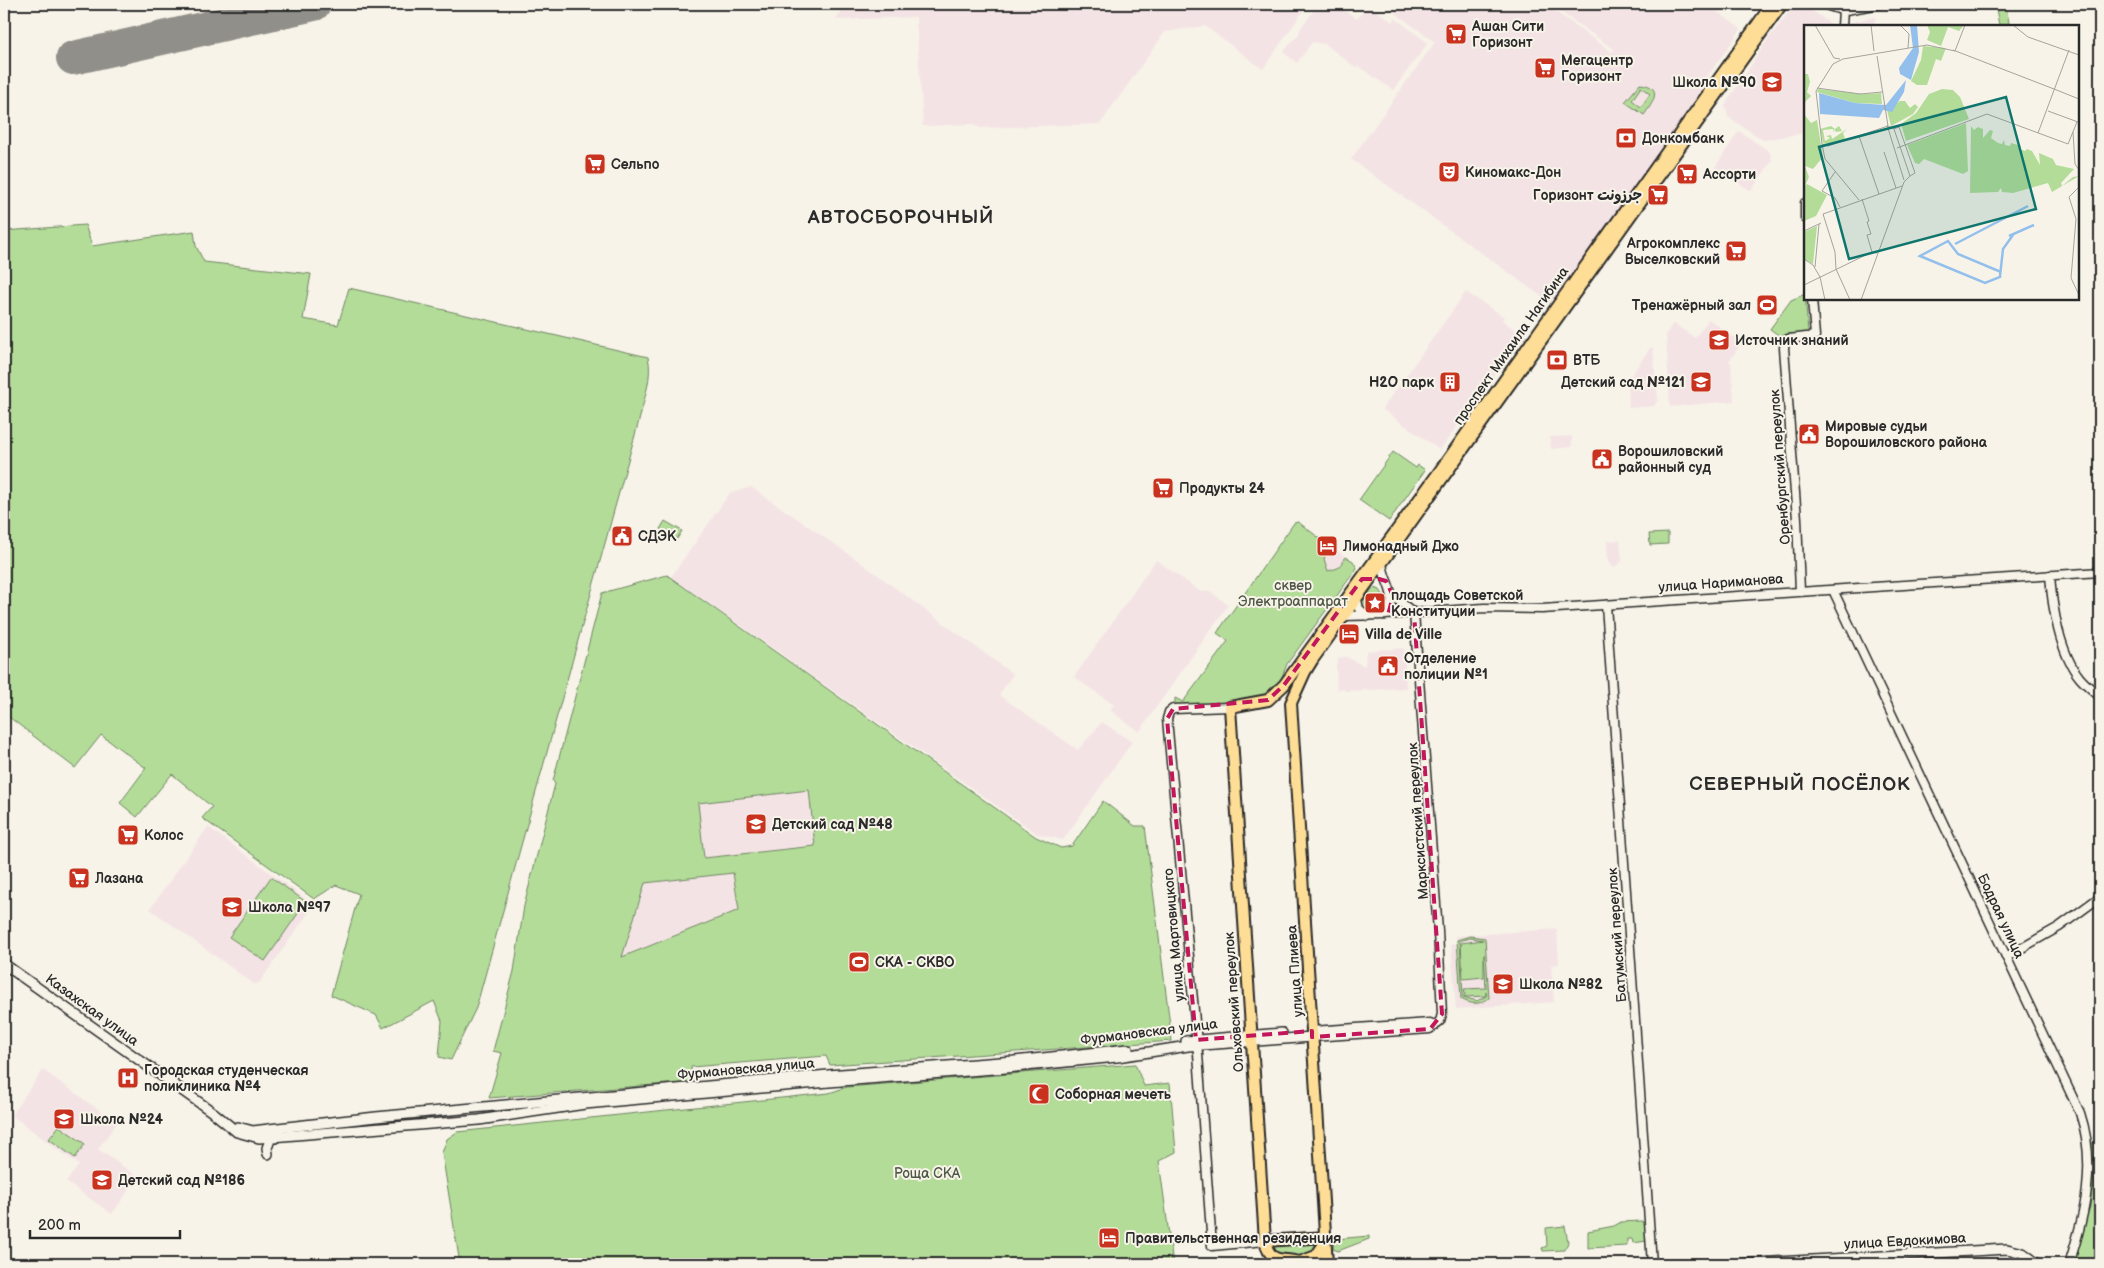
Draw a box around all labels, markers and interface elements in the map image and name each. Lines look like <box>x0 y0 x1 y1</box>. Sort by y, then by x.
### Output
place label: Ашан Сити Горизонт <box>1471 18 1544 51</box>
supermarket icon: Ашан Сити Горизонт <box>1444 22 1468 46</box>
inset map <box>1804 25 2079 300</box>
place label: Мегацентр Горизонт <box>1561 52 1634 85</box>
supermarket icon: Мегацентр Горизонт <box>1533 56 1557 80</box>
school or university icon: Школа №90 <box>1760 70 1784 94</box>
place label: Школа №90 <box>1672 74 1756 91</box>
bank icon: Донкомбанк <box>1614 126 1638 150</box>
place label: Донкомбанк <box>1642 130 1724 147</box>
supermarket icon: Сельпо <box>583 152 607 176</box>
place label: Сельпо <box>611 156 660 173</box>
theatre icon: Киномакс-Дон <box>1437 160 1461 184</box>
supermarket icon: Ассорти <box>1675 162 1699 186</box>
place label: Киномакс-Дон <box>1465 164 1561 181</box>
place label: Ассорти <box>1702 166 1756 183</box>
supermarket icon: Горизонт جرزونت <box>1646 183 1670 207</box>
place label: Горизонт جرزونت <box>1533 187 1642 204</box>
district label: АВТОСБОРОЧНЫЙ <box>807 205 994 229</box>
place label: Агрокомплекс Выселковский <box>1625 235 1720 268</box>
supermarket icon: Агрокомплекс Выселковский <box>1724 239 1748 263</box>
street label: проспект Михаила Нагибина <box>1450 263 1573 428</box>
sports icon: Тренажёрный зал <box>1755 293 1779 317</box>
place label: Тренажёрный зал <box>1632 297 1751 314</box>
school or university icon: Источник знаний <box>1707 328 1731 352</box>
place label: Источник знаний <box>1735 332 1848 349</box>
bank icon: ВТБ <box>1545 348 1569 372</box>
place label: ВТБ <box>1573 352 1600 369</box>
building icon: H2O парк <box>1438 370 1462 394</box>
school or university icon: Детский сад №121 <box>1689 370 1713 394</box>
place label: H2O парк <box>1369 374 1434 391</box>
place label: Детский сад №121 <box>1561 374 1685 391</box>
street label: Оренбургский переулок <box>1766 388 1794 545</box>
place label: Мировые судьи Ворошиловского района <box>1825 418 1988 451</box>
public building icon: Мировые судьи Ворошиловского района <box>1797 422 1821 446</box>
place label: Ворошиловский районный суд <box>1618 443 1723 476</box>
public building icon: Ворошиловский районный суд <box>1590 447 1614 471</box>
supermarket icon: Продукты 24 <box>1151 476 1175 500</box>
place label: Продукты 24 <box>1179 480 1266 497</box>
public building icon: СДЭК <box>610 524 634 548</box>
place label: СДЭК <box>638 528 677 545</box>
hotel icon: Лимонадный Джо <box>1315 534 1339 558</box>
place label: Лимонадный Джо <box>1342 538 1459 555</box>
street label: улица Нариманова <box>1658 570 1785 596</box>
park label: cквер Электроаппарат <box>1238 577 1348 610</box>
place label: площадь Советской Конституции <box>1391 587 1523 620</box>
place icon: площадь Советской Конституции <box>1363 591 1387 615</box>
hotel icon: Villa de Ville <box>1337 622 1361 646</box>
place label: Villa de Ville <box>1365 626 1442 643</box>
place label: Отделение полиции №1 <box>1404 650 1488 683</box>
public building icon: Отделение полиции №1 <box>1376 654 1400 678</box>
street label: Марксистский переулок <box>1404 741 1432 900</box>
district label: СЕВЕРНЫЙ ПОСЁЛОК <box>1689 772 1911 796</box>
school or university icon: Детский сад №48 <box>744 812 768 836</box>
place label: Детский сад №48 <box>772 816 893 833</box>
supermarket icon: Колос <box>116 823 140 847</box>
place label: Колос <box>144 827 184 844</box>
supermarket icon: Лазана <box>67 866 91 890</box>
street label: Батумский переулок <box>1604 867 1630 1003</box>
street label: улица Мартовицкого <box>1160 868 1188 1002</box>
place label: Лазана <box>94 870 144 887</box>
street label: Бодрая улица <box>1974 871 2028 962</box>
school or university icon: Школа №97 <box>220 895 244 919</box>
place label: Школа №97 <box>248 899 331 916</box>
street label: улица Плиева <box>1283 924 1307 1018</box>
street label: Ольховский переулок <box>1221 931 1247 1073</box>
sports icon: СКА - СКВО <box>847 950 871 974</box>
place label: СКА - СКВО <box>875 954 954 971</box>
street label: Казахская улица <box>42 970 143 1050</box>
school or university icon: Школа №82 <box>1491 972 1515 996</box>
place label: Школа №82 <box>1519 976 1603 993</box>
street label: Фурмановская улица <box>1080 1015 1219 1049</box>
street label: Фурмановская улица <box>677 1054 816 1083</box>
place label: Городская студенческая поликлиника №4 <box>144 1062 309 1095</box>
hospital icon: Городская студенческая поликлиника №4 <box>116 1066 140 1090</box>
mosque icon: Соборная мечеть <box>1027 1082 1051 1106</box>
place label: Соборная мечеть <box>1055 1086 1172 1103</box>
school or university icon: Школа №24 <box>52 1107 76 1131</box>
place label: Школа №24 <box>80 1111 164 1128</box>
park label: Роща СКА <box>894 1165 961 1182</box>
school or university icon: Детский сад №186 <box>90 1168 114 1192</box>
place label: Детский сад №186 <box>118 1172 245 1189</box>
scale bar <box>30 1208 180 1240</box>
text: 200 m <box>38 1216 81 1235</box>
hotel icon: Правительственная резиденция <box>1097 1226 1121 1250</box>
street label: улица Евдокимова <box>1844 1229 1967 1253</box>
place label: Правительственная резиденция <box>1125 1230 1341 1247</box>

